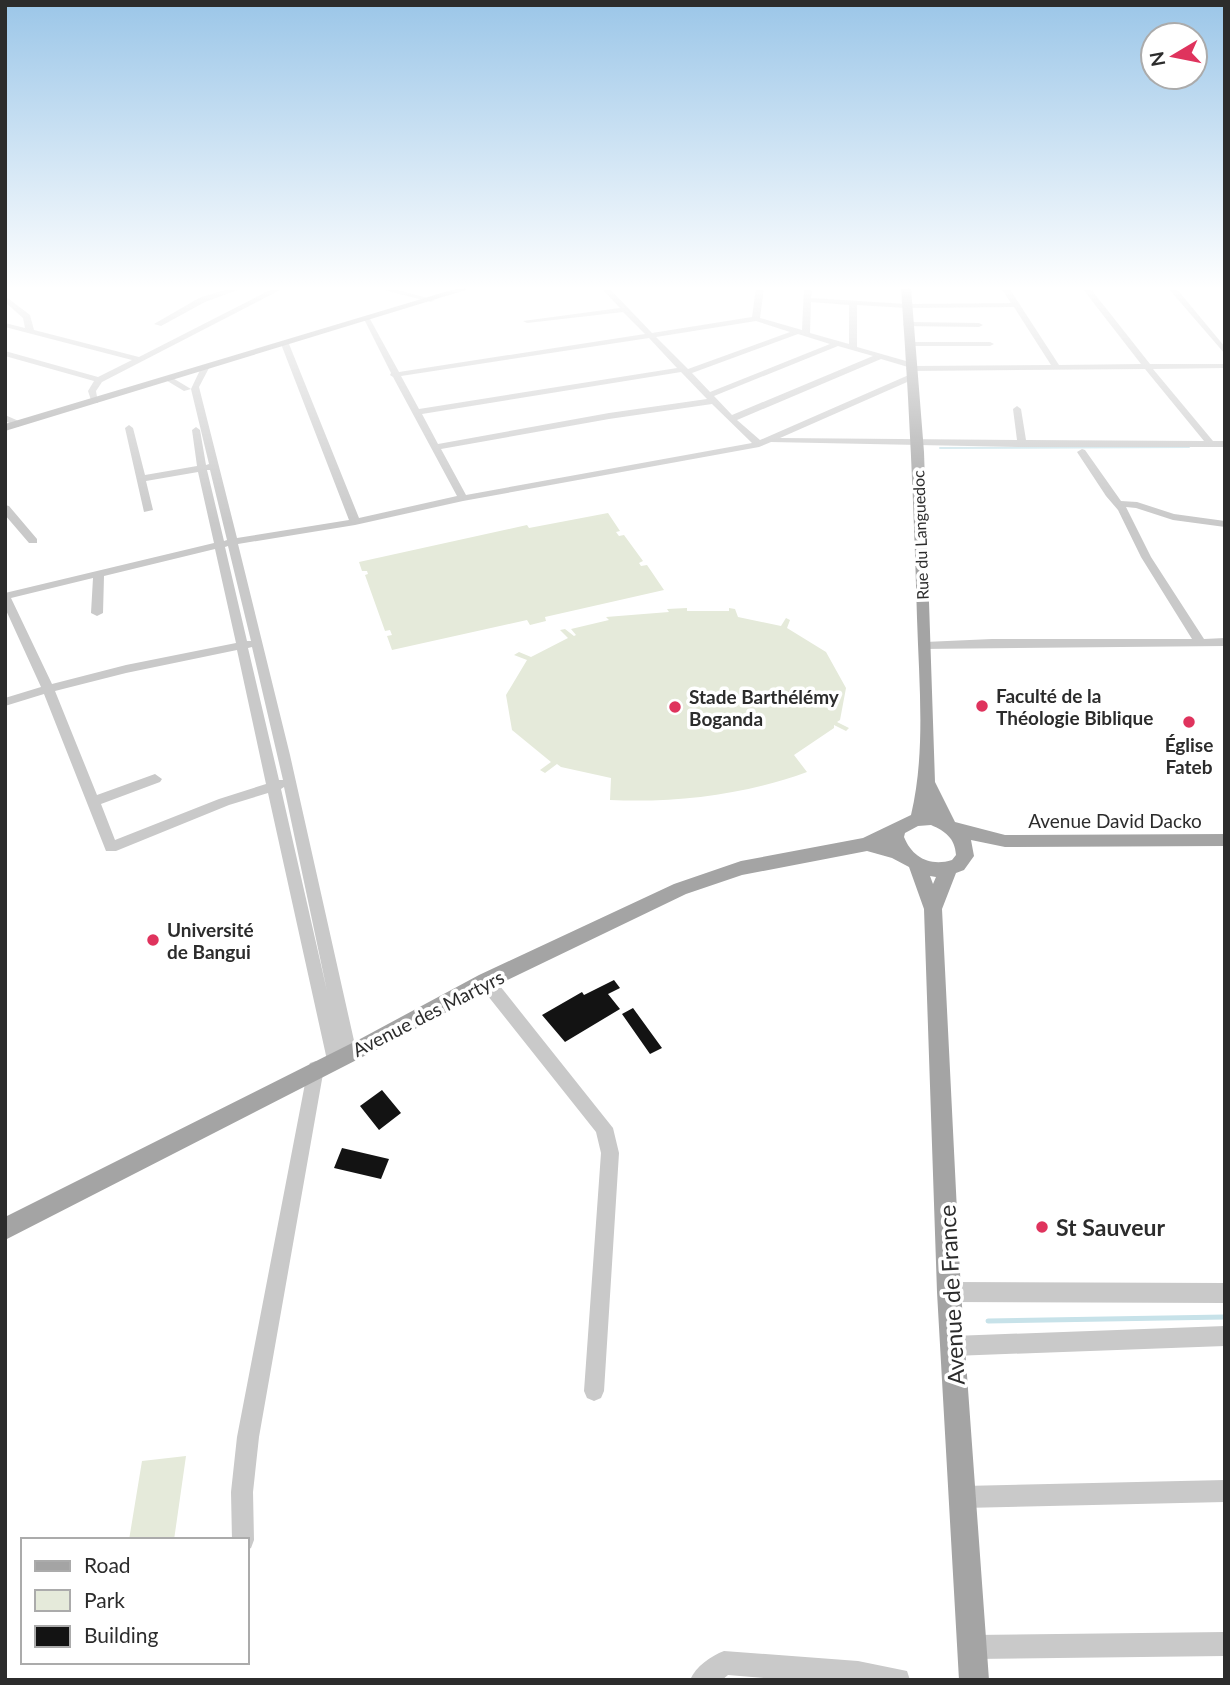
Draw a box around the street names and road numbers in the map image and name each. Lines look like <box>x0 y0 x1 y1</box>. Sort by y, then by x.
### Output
street label: Rue du Languedoc <box>908 470 932 600</box>
street label: Avenue David Dacko <box>1028 809 1202 832</box>
street label: Avenue des Martyrs <box>348 965 508 1061</box>
street label: Avenue de France <box>932 1204 970 1386</box>

